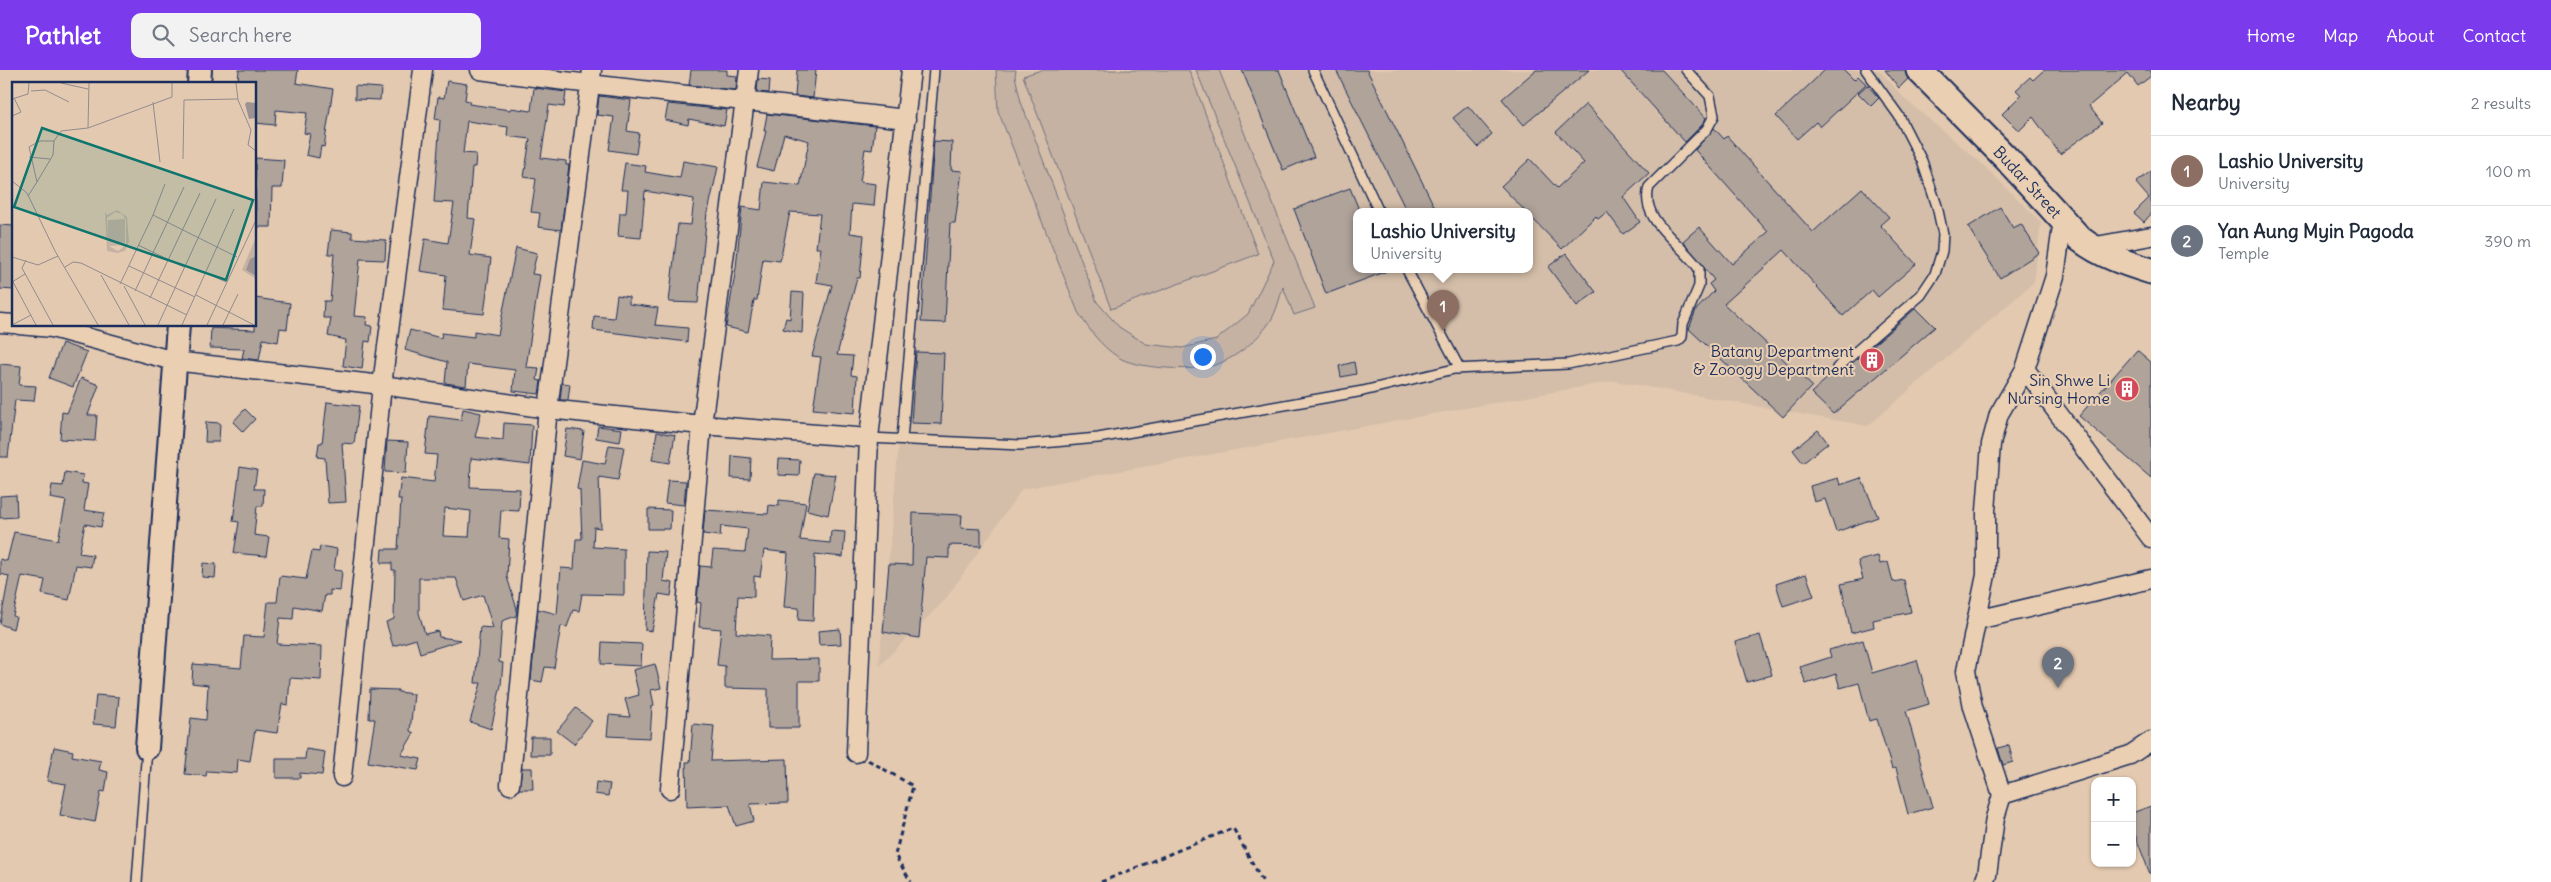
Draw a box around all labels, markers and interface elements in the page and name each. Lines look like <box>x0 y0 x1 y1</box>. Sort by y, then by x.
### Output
search box <box>131 13 481 58</box>
text: Pathlet <box>25 20 101 50</box>
icon: search <box>149 21 177 49</box>
text: Search here <box>189 23 292 47</box>
text: Home <box>2247 24 2295 47</box>
text: Map <box>2323 24 2358 47</box>
text: About <box>2386 24 2434 47</box>
text: Contact <box>2462 24 2526 47</box>
inset map <box>12 82 256 326</box>
text: Nearby <box>2171 89 2241 116</box>
text: 2 results <box>2471 93 2531 113</box>
street label: Budar Street <box>1989 141 2066 223</box>
text: Lashio University <box>2218 149 2363 173</box>
text: 1 <box>2184 161 2190 181</box>
text: 100 m <box>2486 161 2531 181</box>
text: University <box>2218 173 2290 193</box>
popup <box>1353 208 1533 273</box>
text: Lashio University <box>1370 219 1516 243</box>
text: Yan Aung Myin Pagoda <box>2218 219 2414 243</box>
text: 2 <box>2183 231 2191 251</box>
text: 390 m <box>2484 231 2531 251</box>
text: University <box>1370 243 1442 263</box>
text: Temple <box>2218 243 2269 263</box>
pin: 1 <box>1427 290 1459 331</box>
place label: Batany Department & Zooogy Department <box>1693 341 1855 379</box>
your location <box>1190 344 1216 370</box>
building icon: Batany Department & Zooogy Department <box>1859 347 1885 373</box>
place label: Sin Shwe Li Nursing Home <box>2007 370 2110 408</box>
building icon: Sin Shwe Li Nursing Home <box>2114 376 2140 402</box>
pin: 2 <box>2042 647 2074 688</box>
map controls <box>2091 777 2136 867</box>
button: + <box>2091 777 2136 822</box>
button: − <box>2091 822 2136 867</box>

